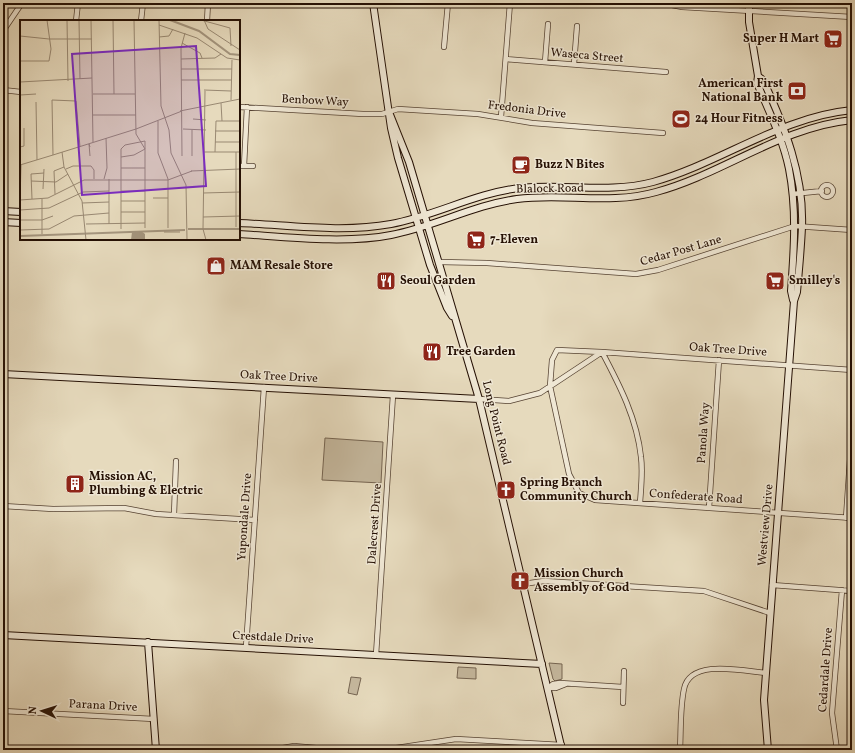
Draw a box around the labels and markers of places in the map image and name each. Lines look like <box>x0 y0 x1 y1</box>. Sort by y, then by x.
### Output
supermarket icon: Super H Mart <box>822 28 844 50</box>
place label: Super H Mart <box>743 31 819 47</box>
place label: American First National Bank <box>698 76 784 106</box>
bank icon: American First National Bank <box>786 80 808 102</box>
sports icon: 24 Hour Fitness <box>670 108 692 130</box>
place label: 24 Hour Fitness <box>695 111 783 127</box>
cafe icon: Buzz N Bites <box>510 154 532 176</box>
place label: Buzz N Bites <box>535 157 605 173</box>
supermarket icon: 7-Eleven <box>465 229 487 251</box>
place label: 7-Eleven <box>490 232 538 248</box>
shop icon: MAM Resale Store <box>205 255 227 277</box>
place label: MAM Resale Store <box>230 258 333 274</box>
restaurant icon: Seoul Garden <box>375 270 397 292</box>
supermarket icon: Smilley's <box>764 270 786 292</box>
place label: Seoul Garden <box>400 273 476 289</box>
place label: Smilley's <box>789 273 841 289</box>
restaurant icon: Tree Garden <box>421 341 443 363</box>
place label: Tree Garden <box>446 344 516 360</box>
place label: Mission AC, Plumbing & Electric <box>89 469 203 499</box>
building icon: Mission AC, Plumbing & Electric <box>64 473 86 495</box>
place label: Spring Branch Community Church <box>520 475 632 505</box>
church icon: Spring Branch Community Church <box>495 479 517 501</box>
place label: Mission Church Assembly of God <box>534 566 630 596</box>
church icon: Mission Church Assembly of God <box>509 570 531 592</box>

